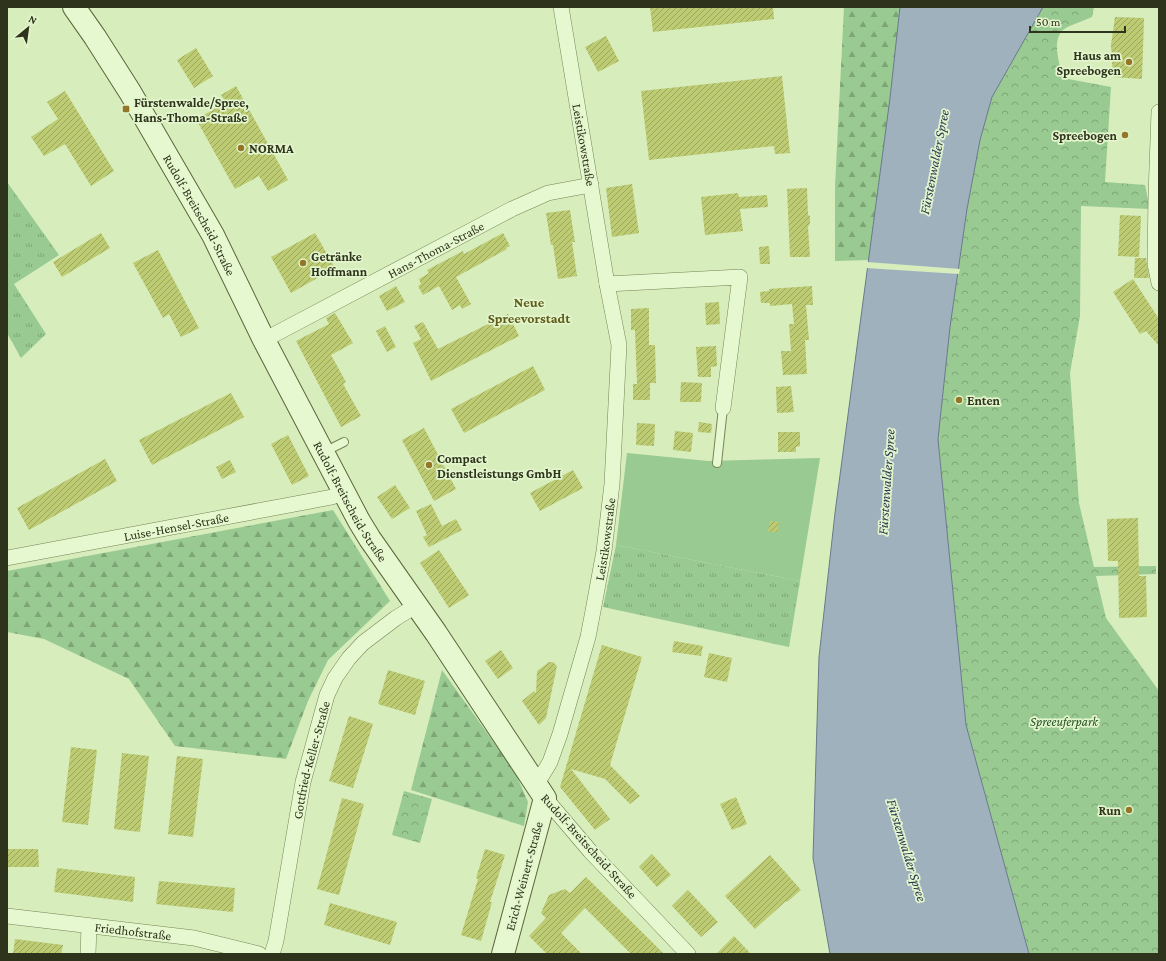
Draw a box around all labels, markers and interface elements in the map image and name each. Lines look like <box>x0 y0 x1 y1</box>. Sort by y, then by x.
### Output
north arrow <box>8 8 48 48</box>
scale bar <box>1030 8 1125 34</box>
text: N <box>27 12 39 27</box>
text: 50 m <box>1036 15 1061 29</box>
place label: Haus am Spreebogen <box>1057 48 1122 78</box>
marker: Haus am Spreebogen <box>1124 57 1134 67</box>
place label: Fürstenwalde/Spree, Hans-Thoma-Straße <box>134 95 249 125</box>
street label: Leistikowstraße <box>569 103 599 188</box>
marker: Fürstenwalde/Spree, Hans-Thoma-Straße <box>121 104 131 114</box>
water label: Fürstenwalder Spree <box>916 108 952 216</box>
place label: Spreebogen <box>1053 128 1118 143</box>
marker: Spreebogen <box>1120 130 1130 140</box>
place label: NORMA <box>249 141 294 156</box>
marker: NORMA <box>236 143 246 153</box>
street label: Rudolf-Breitscheid-Straße <box>160 152 239 278</box>
street label: Hans-Thoma-Straße <box>385 218 486 281</box>
place label: Getränke Hoffmann <box>311 249 368 279</box>
marker: Getränke Hoffmann <box>298 258 308 268</box>
district label: Neue Spreevorstadt <box>488 294 571 326</box>
place label: Enten <box>967 393 1000 408</box>
marker: Enten <box>954 395 964 405</box>
water label: Fürstenwalder Spree <box>874 428 898 536</box>
street label: Rudolf-Breitscheid-Straße <box>311 438 391 564</box>
place label: Compact Dienstleistungs GmbH <box>437 451 561 481</box>
marker: Compact Dienstleistungs GmbH <box>424 460 434 470</box>
street label: Leistikowstraße <box>591 497 618 582</box>
street label: Luise-Hensel-Straße <box>122 509 230 543</box>
street label: Gottfried-Keller-Straße <box>289 699 333 820</box>
park label: Spreeuferpark <box>1030 714 1099 729</box>
street label: Rudolf-Breitscheid-Straße <box>538 791 640 902</box>
water label: Fürstenwalder Spree <box>884 797 930 904</box>
place label: Run <box>1098 803 1122 818</box>
marker: Run <box>1124 805 1134 815</box>
street label: Erich-Weinert-Straße <box>502 820 546 932</box>
street label: Friedhofstraße <box>94 919 173 943</box>

